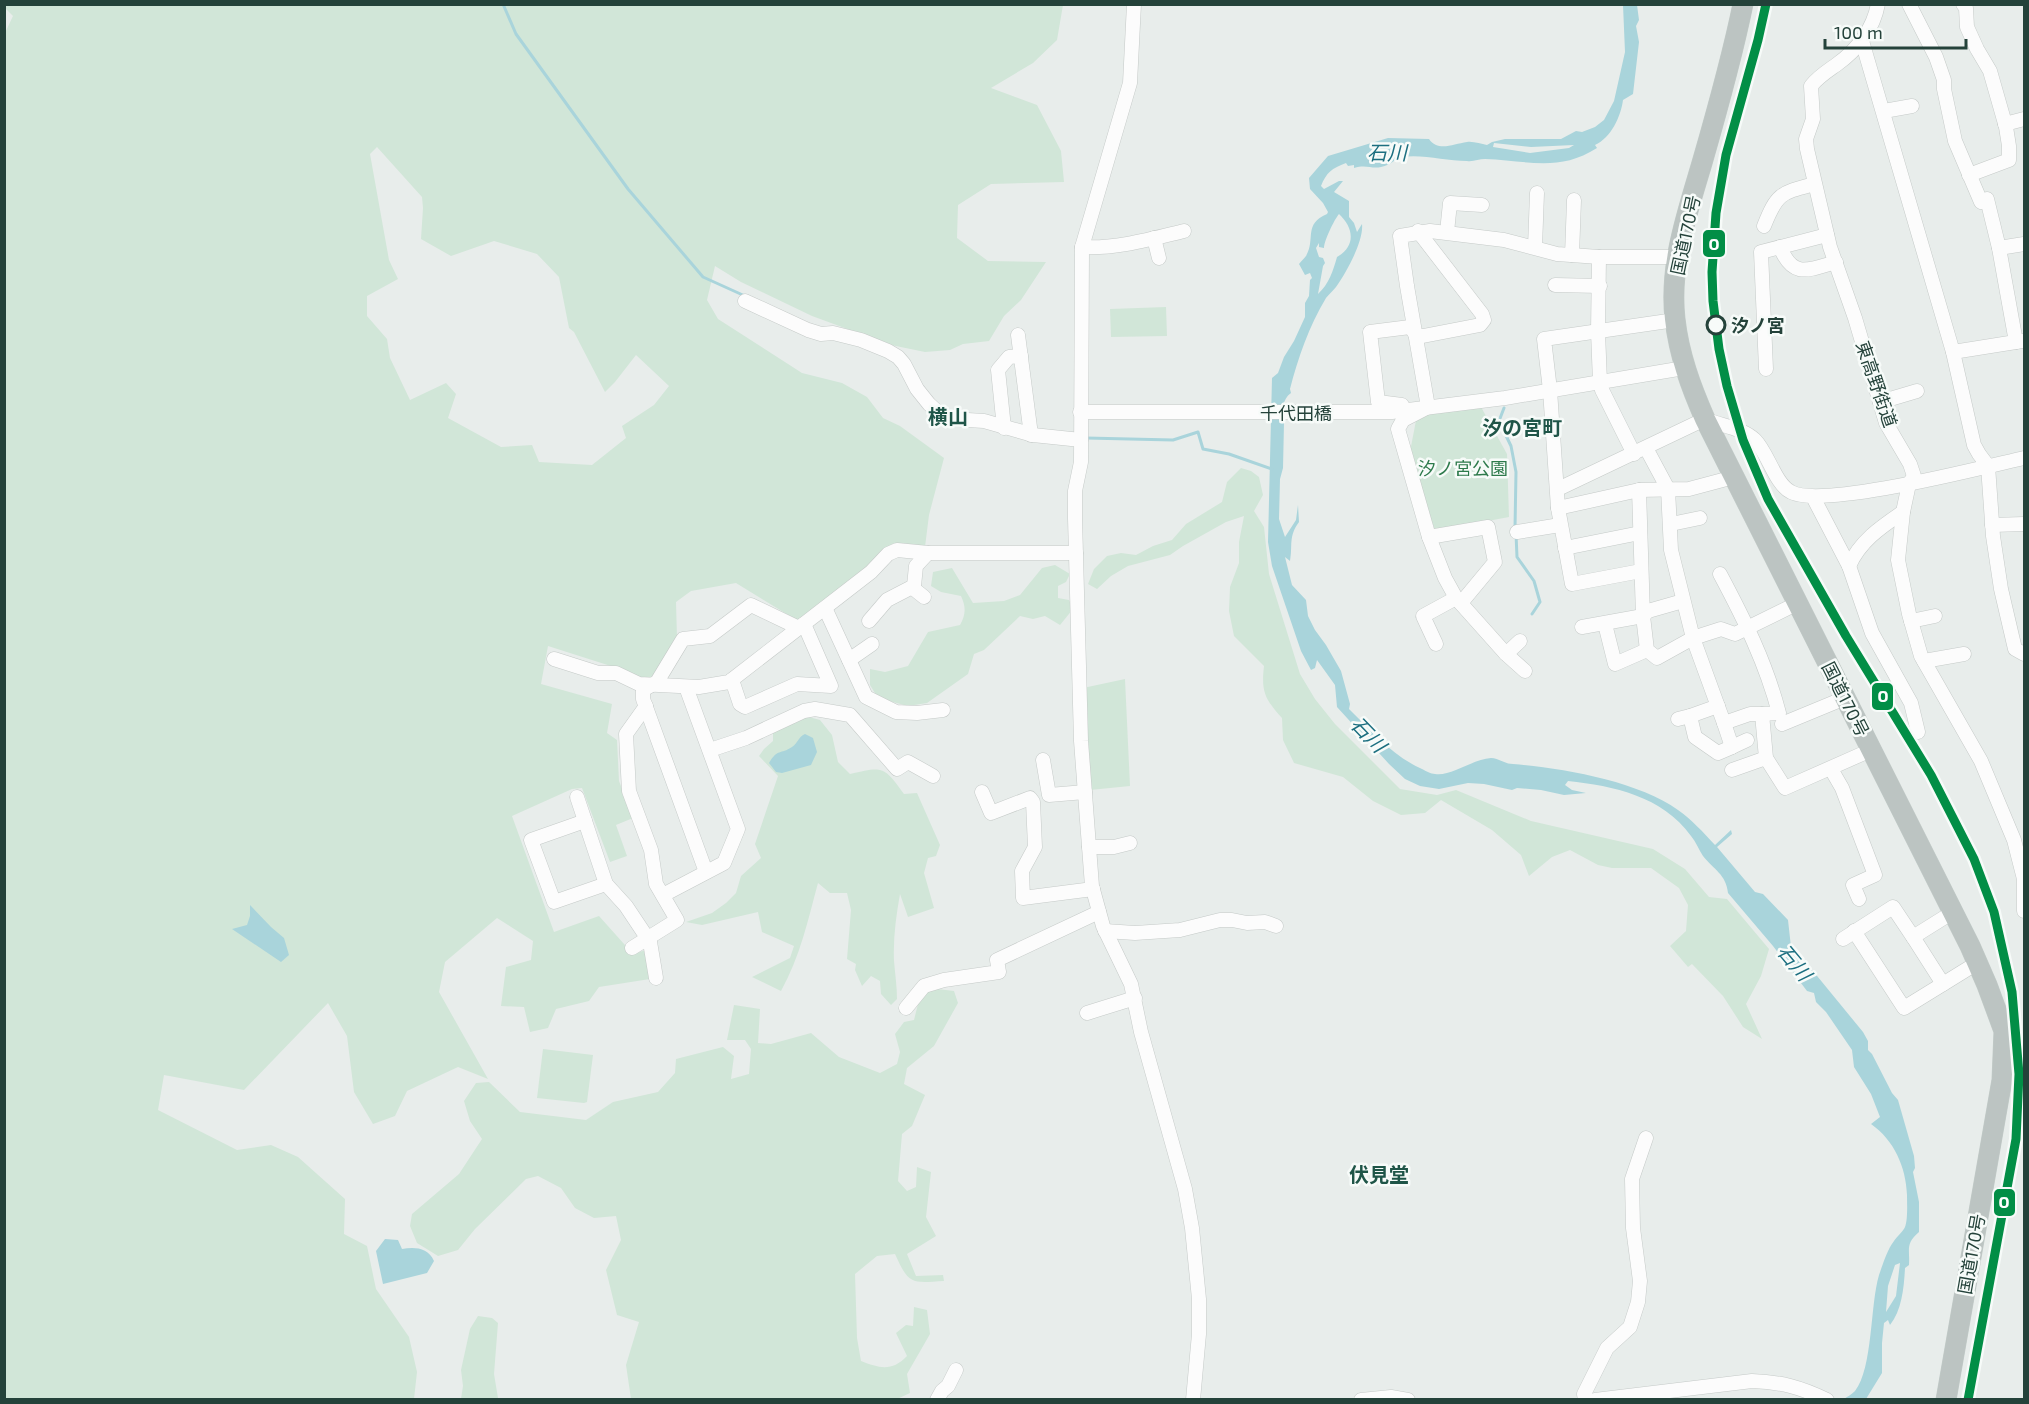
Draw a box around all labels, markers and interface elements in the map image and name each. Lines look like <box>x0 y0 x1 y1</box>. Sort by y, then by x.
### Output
scale bar <box>1825 12 1966 50</box>
text: 100 m <box>1834 21 1883 43</box>
water label: 石川 <box>1367 140 1409 164</box>
street label: 国道170号 <box>1666 193 1704 277</box>
line badge: O <box>1702 229 1726 258</box>
text: O <box>1708 234 1720 253</box>
place label: 汐ノ宮 <box>1731 314 1785 336</box>
marker: 汐ノ宮 <box>1706 315 1726 335</box>
street label: 東高野街道 <box>1852 338 1902 430</box>
street label: 千代田橋 <box>1260 402 1332 424</box>
district label: 横山 <box>928 404 968 428</box>
district label: 汐の宮町 <box>1482 415 1562 439</box>
park label: 汐ノ宮公園 <box>1418 457 1508 479</box>
street label: 国道170号 <box>1818 658 1874 740</box>
line badge: O <box>1871 682 1894 711</box>
text: O <box>1877 686 1889 705</box>
water label: 石川 <box>1346 711 1393 758</box>
water label: 石川 <box>1773 939 1818 987</box>
district label: 伏見堂 <box>1349 1162 1409 1186</box>
line badge: O <box>1993 1188 2016 1217</box>
text: O <box>1998 1192 2010 1211</box>
street label: 国道170号 <box>1953 1212 1989 1296</box>

